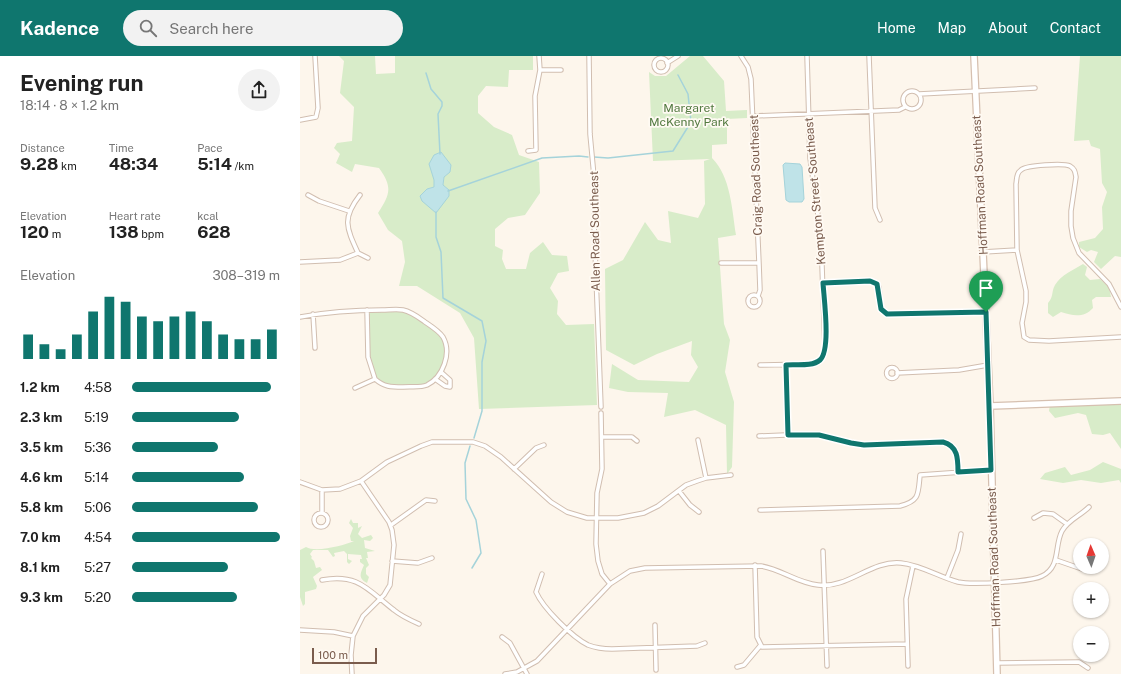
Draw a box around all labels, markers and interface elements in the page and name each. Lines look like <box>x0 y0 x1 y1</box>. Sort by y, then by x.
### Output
search box <box>123 10 403 46</box>
text: Kadence <box>20 17 99 39</box>
icon: search <box>137 17 159 39</box>
text: Search here <box>169 20 253 37</box>
text: Home <box>877 20 916 36</box>
text: Map <box>938 20 966 36</box>
text: About <box>988 20 1028 36</box>
text: Contact <box>1050 20 1101 36</box>
button: share <box>238 69 280 111</box>
text: Evening run <box>20 70 144 96</box>
text: 18:14 · 8 × 1.2 km <box>20 98 119 113</box>
park label: Margaret McKenny Park <box>649 101 729 129</box>
street label: Craig Road Southeast <box>747 114 765 236</box>
street label: Hoffman Road Southeast <box>969 114 991 255</box>
street label: Kempton Street Southeast <box>802 116 828 265</box>
text: Distance <box>20 142 65 154</box>
text: Time <box>109 142 134 154</box>
text: Pace <box>197 142 222 154</box>
text: 9.28 <box>20 154 58 174</box>
text: 48:34 <box>109 154 158 174</box>
text: 5:14 <box>197 154 232 174</box>
text: km <box>58 160 77 172</box>
text: /km <box>232 160 254 172</box>
street label: Allen Road Southeast <box>587 170 603 291</box>
text: Elevation <box>20 210 67 222</box>
text: Heart rate <box>109 210 161 222</box>
text: kcal <box>197 210 219 222</box>
text: 120 <box>20 222 49 242</box>
text: 138 <box>109 222 139 242</box>
text: 628 <box>197 222 231 242</box>
text: m <box>49 228 61 240</box>
text: bpm <box>139 228 164 240</box>
text: Elevation <box>20 268 75 283</box>
text: 308–319 m <box>212 268 280 283</box>
pin <box>969 271 1003 312</box>
icon: arrive <box>975 277 997 299</box>
text: 1.2 km <box>20 380 60 395</box>
text: 4:58 <box>84 380 112 395</box>
text: 2.3 km <box>20 410 63 425</box>
text: 5:19 <box>84 410 109 425</box>
text: 3.5 km <box>20 440 63 455</box>
text: 5:36 <box>84 440 111 455</box>
text: 4.6 km <box>20 470 63 485</box>
text: 5:14 <box>84 470 109 485</box>
street label: Hoffman Road Southeast <box>985 486 1003 627</box>
text: 5.8 km <box>20 500 63 515</box>
text: 5:06 <box>84 500 111 515</box>
text: 7.0 km <box>20 530 61 545</box>
text: 4:54 <box>84 530 112 545</box>
north arrow <box>1073 538 1109 574</box>
map controls <box>1073 538 1109 662</box>
text: 8.1 km <box>20 560 60 575</box>
text: 5:27 <box>84 560 111 575</box>
button: + <box>1073 582 1109 618</box>
text: 9.3 km <box>20 590 63 605</box>
text: 5:20 <box>84 590 111 605</box>
button: − <box>1073 626 1109 662</box>
scale bar <box>312 646 377 665</box>
text: 100 m <box>318 649 348 661</box>

